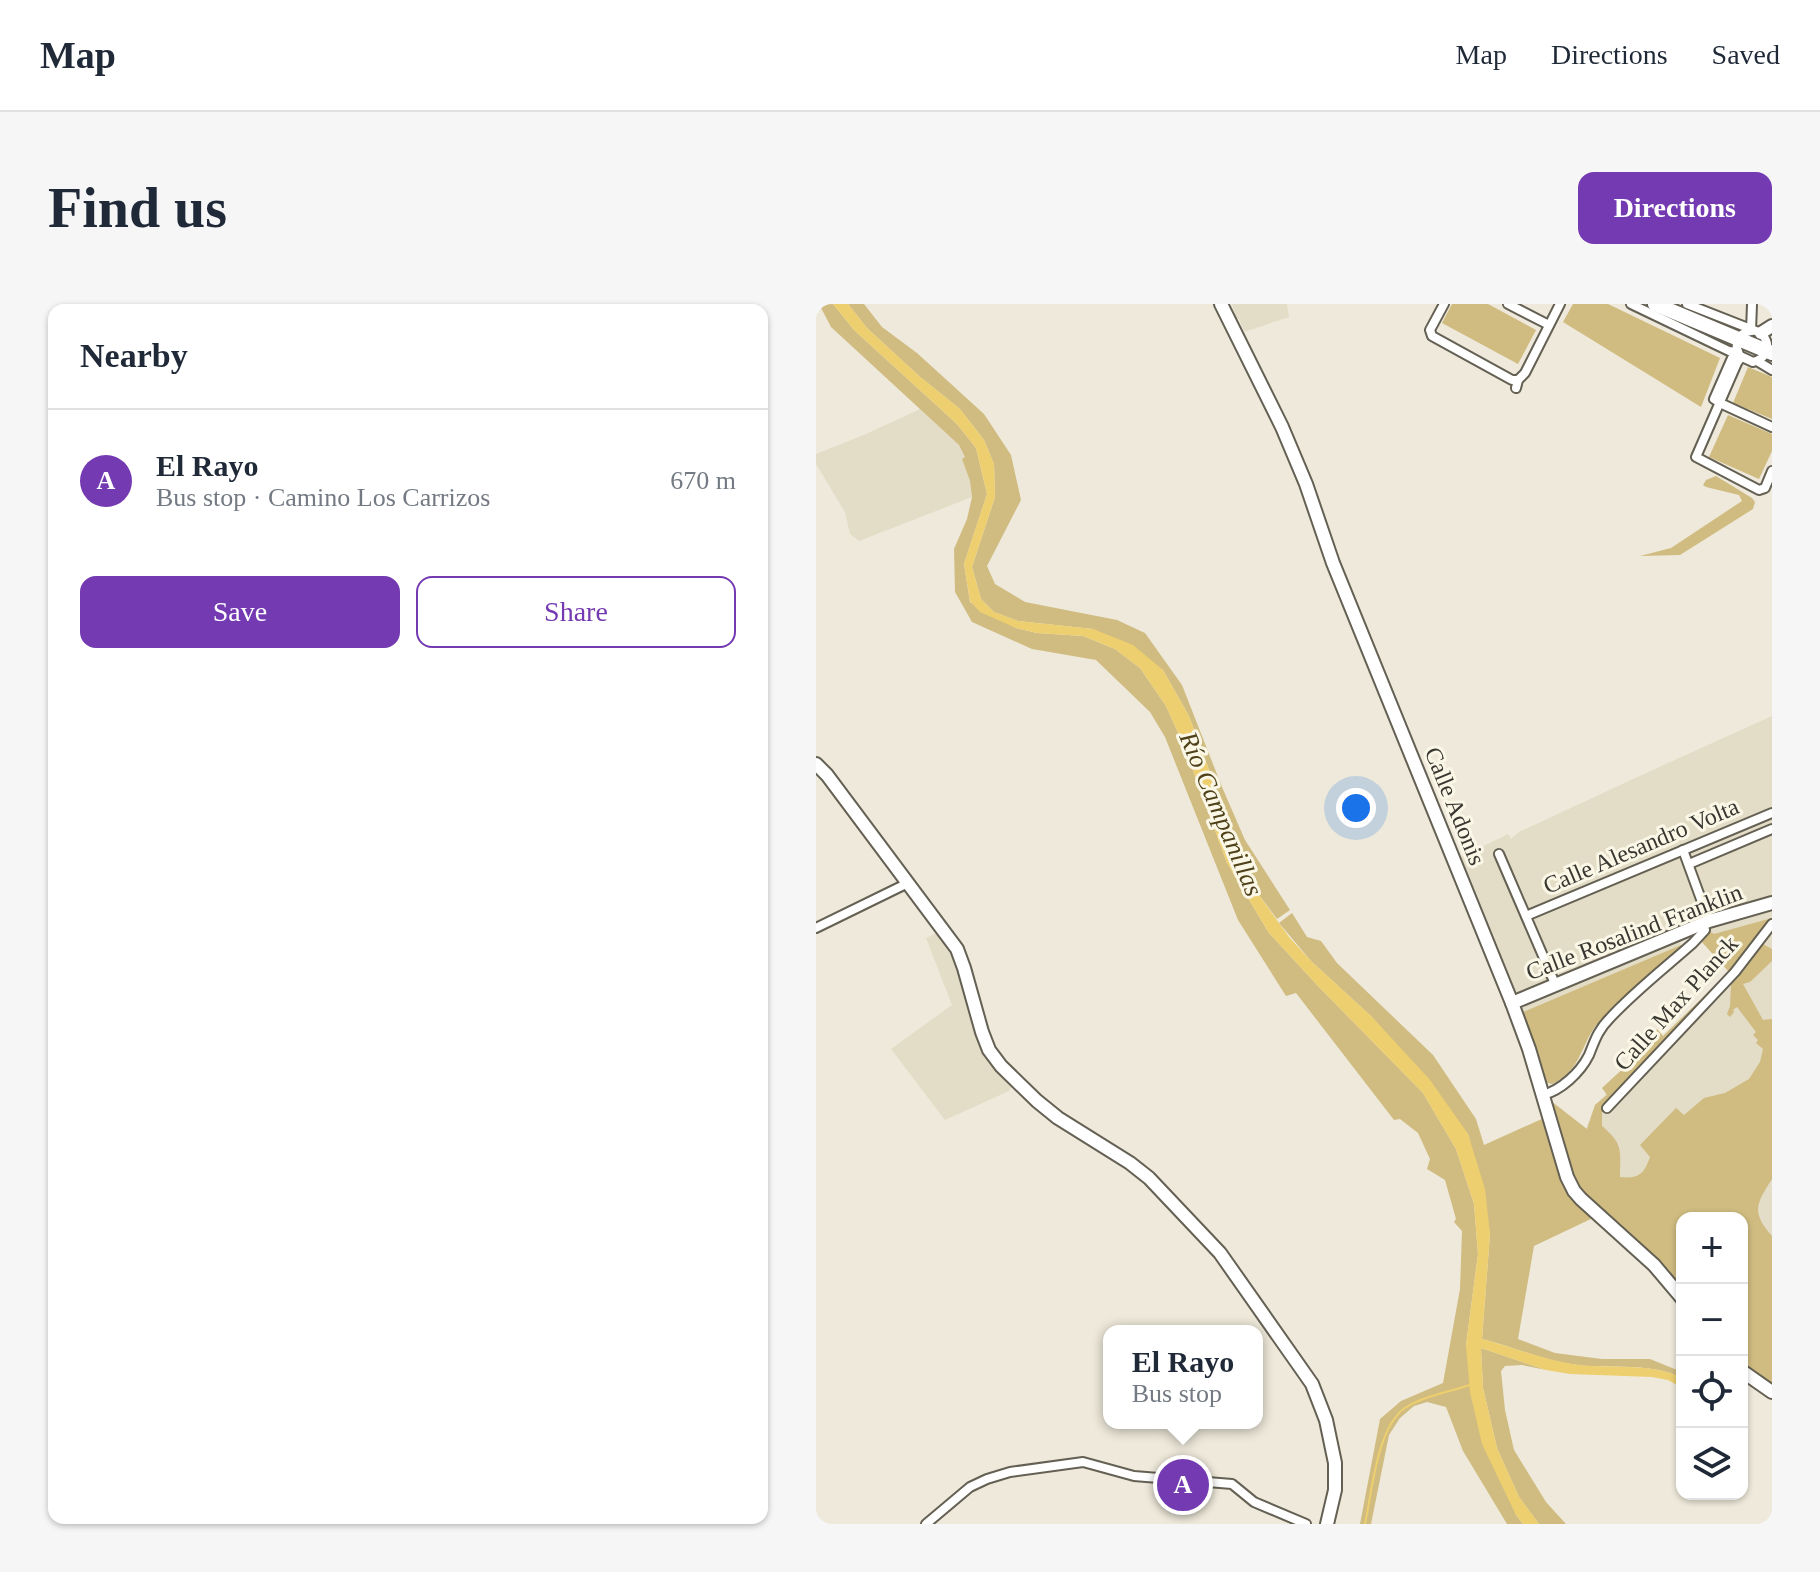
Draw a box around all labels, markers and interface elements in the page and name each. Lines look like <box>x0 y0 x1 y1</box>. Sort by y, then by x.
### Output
text: Map <box>40 34 116 76</box>
text: Map <box>1456 39 1507 70</box>
text: Directions <box>1551 39 1668 70</box>
text: Saved <box>1712 39 1780 70</box>
button: Directions <box>1578 172 1772 244</box>
text: Find us <box>48 177 227 239</box>
text: Nearby <box>80 337 188 374</box>
text: El Rayo <box>156 449 259 482</box>
text: A <box>97 466 115 495</box>
text: 670 m <box>670 466 736 495</box>
text: Bus stop · Camino Los Carrizos <box>156 483 490 512</box>
button: Save <box>80 576 400 648</box>
button: Share <box>416 576 736 648</box>
water label: Río Campanillas <box>1173 727 1269 900</box>
street label: Calle Adonis <box>1420 743 1490 869</box>
your location <box>1336 788 1376 828</box>
street label: Calle Alesandro Volta <box>1539 793 1743 899</box>
street label: Calle Rosalind Franklin <box>1522 879 1746 985</box>
street label: Calle Max Planck <box>1609 930 1743 1076</box>
map controls <box>1676 1212 1748 1500</box>
button: + <box>1676 1212 1748 1284</box>
button: − <box>1676 1284 1748 1356</box>
popup <box>1103 1325 1263 1429</box>
text: El Rayo <box>1132 1345 1234 1378</box>
button: locate <box>1676 1356 1748 1428</box>
text: Bus stop <box>1132 1379 1222 1408</box>
button: layers <box>1676 1428 1748 1500</box>
pin: A <box>1157 1455 1209 1515</box>

